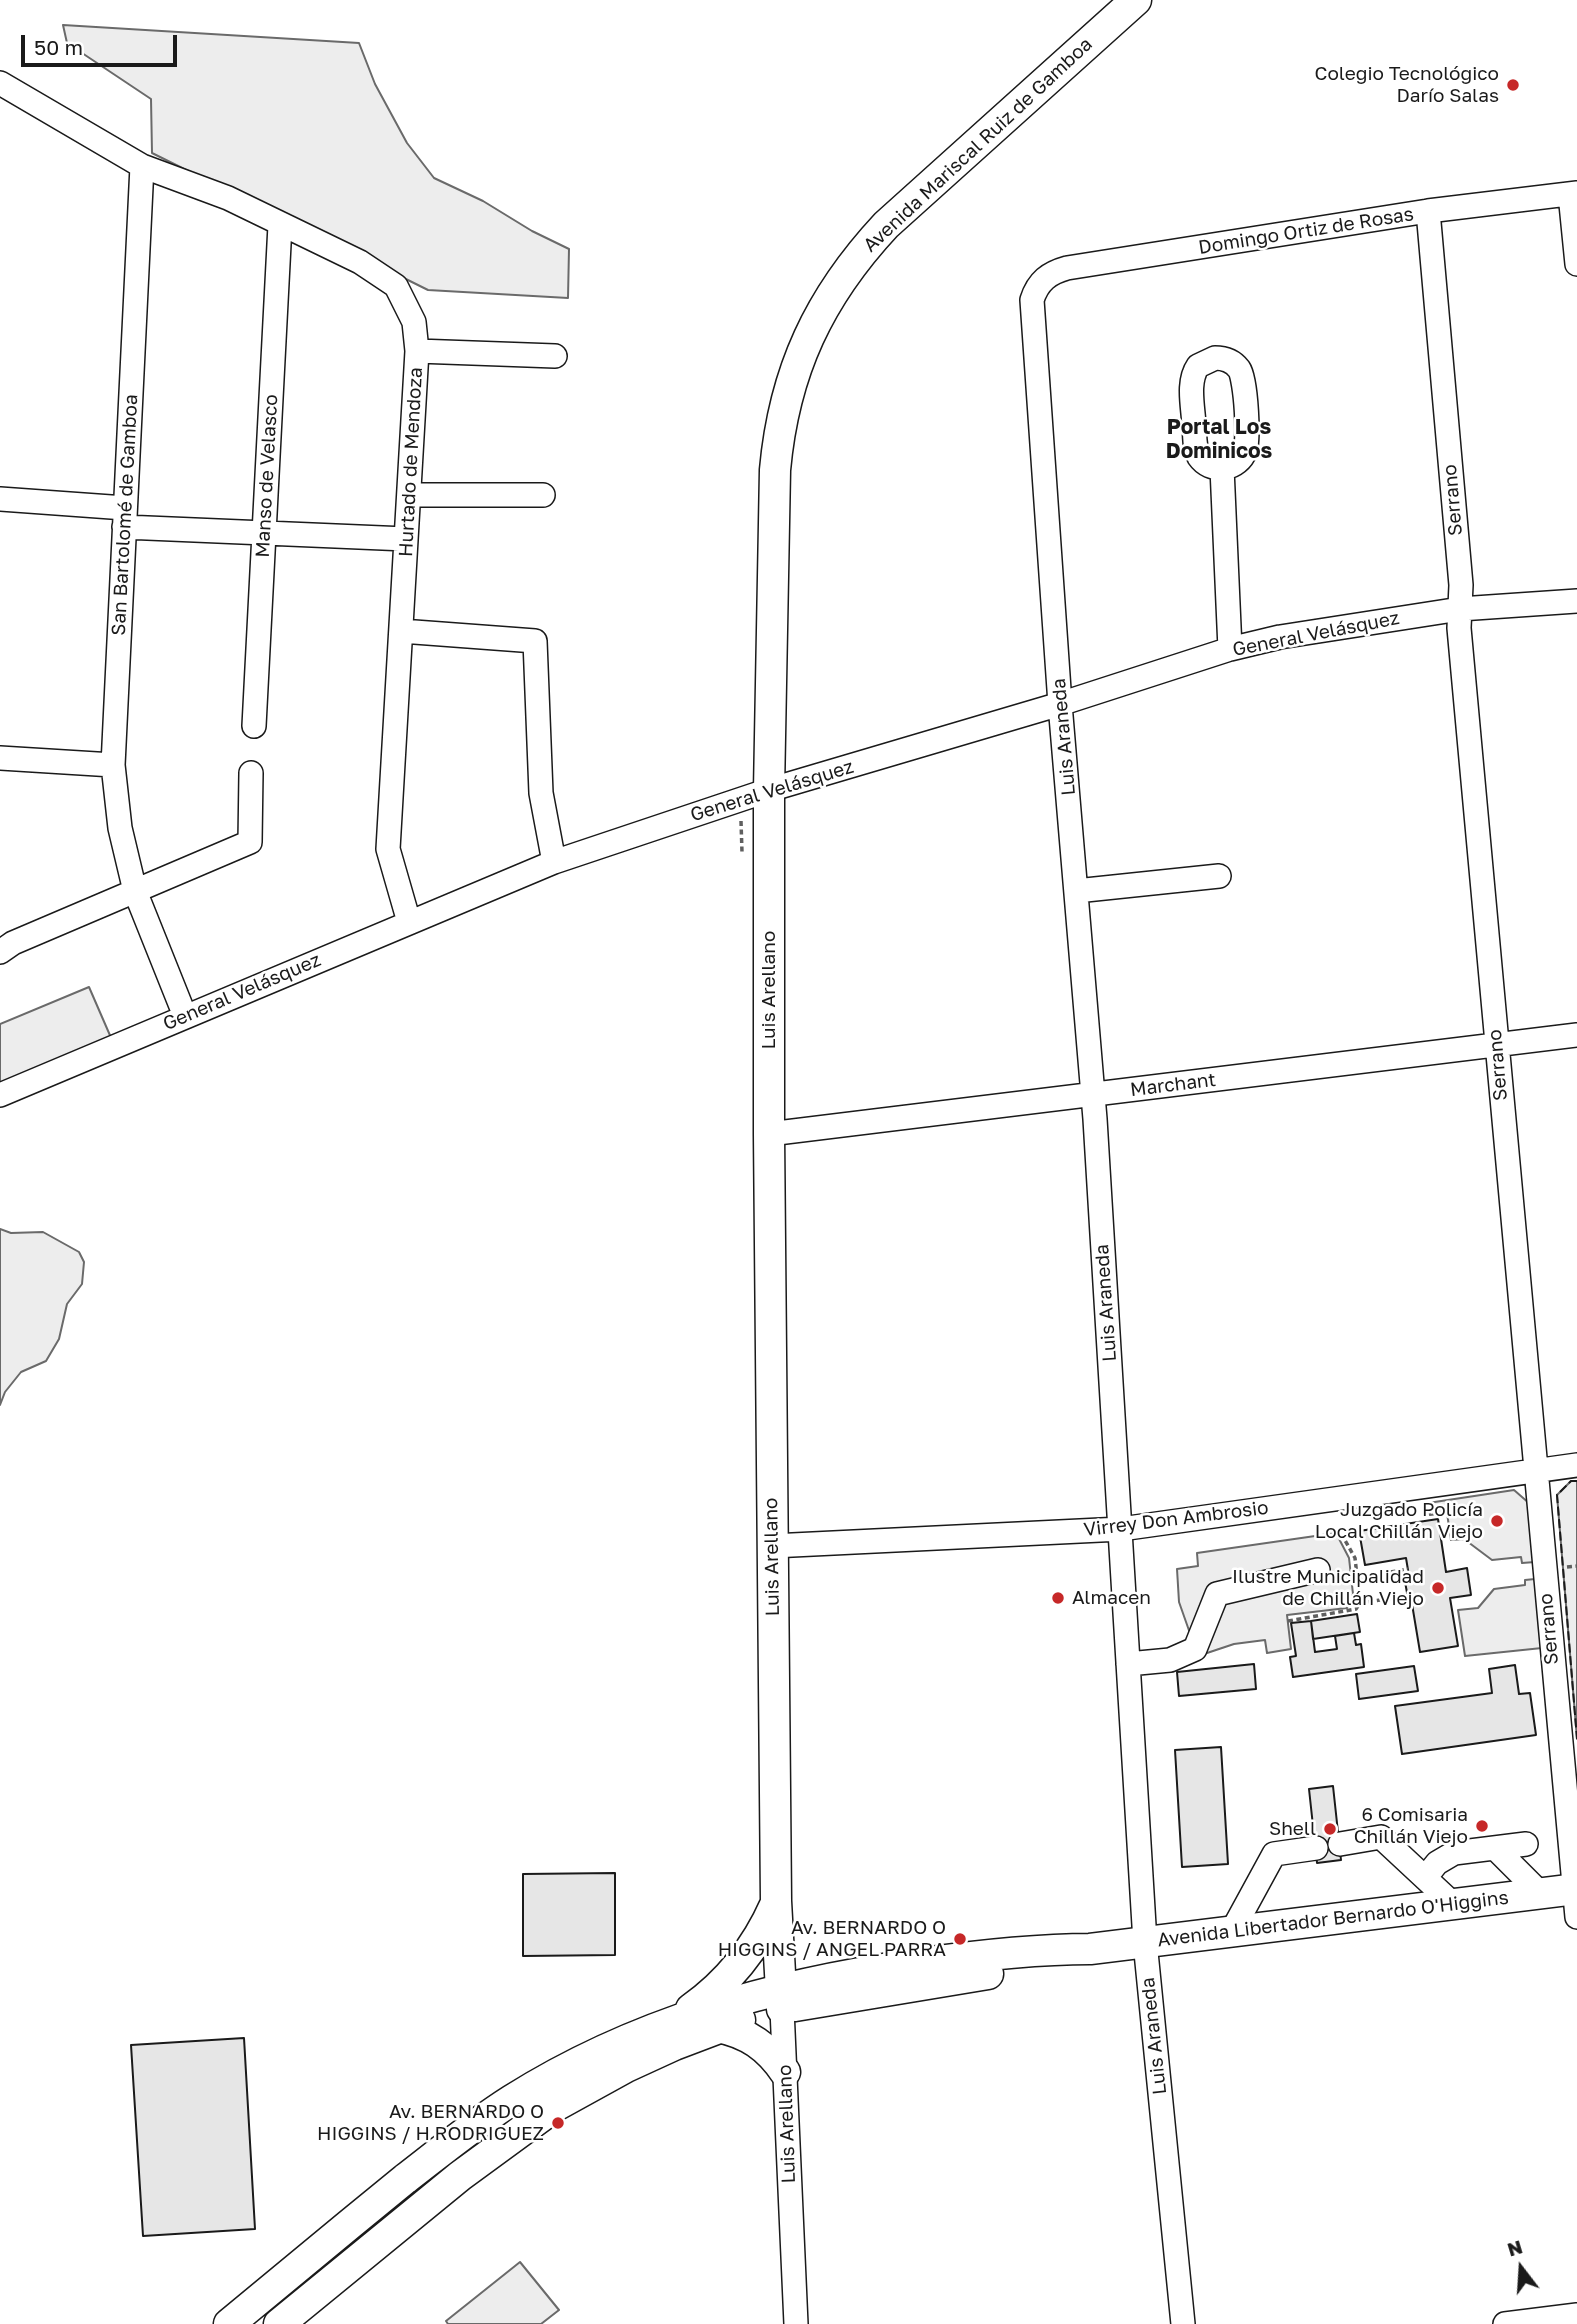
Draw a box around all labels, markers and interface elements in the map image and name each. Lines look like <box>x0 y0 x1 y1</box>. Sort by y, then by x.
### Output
scale bar <box>24 21 180 65</box>
street label: Avenida Mariscal Ruiz de Gamboa <box>859 33 1097 257</box>
text: 50 m <box>34 34 83 60</box>
place label: Colegio Tecnológico Darío Salas <box>1314 63 1499 107</box>
marker: Colegio Tecnológico Darío Salas <box>1505 77 1521 93</box>
street label: Domingo Ortiz de Rosas <box>1197 203 1415 259</box>
street label: Hurtado de Mendoza <box>395 367 427 557</box>
street label: San Bartolomé de Gamboa <box>107 394 143 636</box>
street label: Manso de Velasco <box>251 394 283 558</box>
district label: Portal Los Dominicos <box>1166 414 1272 464</box>
street label: Serrano <box>1439 463 1467 537</box>
street label: General Velásquez <box>1231 607 1401 661</box>
street label: Luis Araneda <box>1048 677 1080 797</box>
street label: General Velásquez <box>688 755 856 827</box>
street label: Luis Arellano <box>758 931 780 1049</box>
street label: General Velásquez <box>160 948 324 1036</box>
street label: Serrano <box>1484 1028 1512 1102</box>
street label: Marchant <box>1129 1068 1217 1102</box>
street label: Luis Araneda <box>1091 1244 1121 1362</box>
street label: Virrey Don Ambrosio <box>1082 1496 1270 1542</box>
street label: Luis Arellano <box>760 1497 784 1617</box>
place label: Juzgado Policía Local Chillán Viejo <box>1315 1499 1483 1543</box>
marker: Juzgado Policía Local Chillán Viejo <box>1489 1513 1505 1529</box>
place label: Ilustre Municipalidad de Chillán Viejo <box>1232 1566 1424 1610</box>
marker: Ilustre Municipalidad de Chillán Viejo <box>1430 1580 1446 1596</box>
place label: Almacen <box>1072 1587 1151 1609</box>
marker: Almacen <box>1050 1590 1066 1606</box>
street label: Serrano <box>1535 1592 1563 1666</box>
place label: 6 Comisaria Chillán Viejo <box>1354 1804 1468 1848</box>
place label: Shell <box>1269 1818 1316 1840</box>
marker: 6 Comisaria Chillán Viejo <box>1474 1818 1490 1834</box>
marker: Shell <box>1322 1821 1338 1837</box>
street label: Avenida Libertador Bernardo O'Higgins <box>1156 1886 1510 1952</box>
place label: Av. BERNARDO O HIGGINS / ANGEL PARRA <box>718 1917 946 1961</box>
marker: Av. BERNARDO O HIGGINS / ANGEL PARRA <box>952 1931 968 1947</box>
street label: Luis Araneda <box>1137 1976 1171 2096</box>
street label: Luis Arellano <box>774 2064 800 2184</box>
place label: Av. BERNARDO O HIGGINS / H RODRIGUEZ <box>317 2101 544 2145</box>
marker: Av. BERNARDO O HIGGINS / H RODRIGUEZ <box>550 2115 566 2131</box>
north arrow <box>1486 2233 1556 2303</box>
text: N <box>1504 2234 1525 2261</box>

